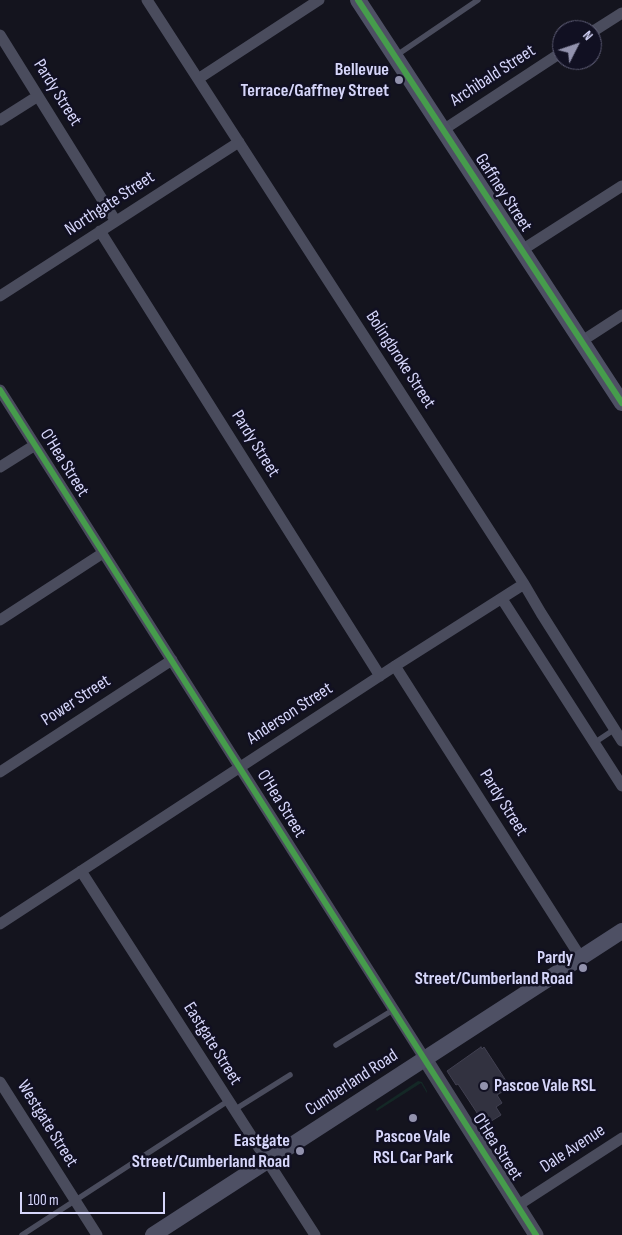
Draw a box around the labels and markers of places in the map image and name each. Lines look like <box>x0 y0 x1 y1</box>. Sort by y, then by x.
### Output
place label: Bellevue Terrace/Gaffney Street <box>240 59 389 102</box>
marker: Bellevue Terrace/Gaffney Street <box>393 74 405 86</box>
place label: Pardy Street/Cumberland Road <box>415 947 573 990</box>
marker: Pardy Street/Cumberland Road <box>577 962 589 974</box>
place label: Pascoe Vale RSL <box>494 1075 596 1097</box>
marker: Pascoe Vale RSL <box>478 1080 490 1092</box>
marker: Pascoe Vale RSL Car Park <box>407 1112 419 1124</box>
place label: Pascoe Vale RSL Car Park <box>373 1126 453 1168</box>
place label: Eastgate Street/Cumberland Road <box>132 1130 290 1172</box>
marker: Eastgate Street/Cumberland Road <box>294 1145 306 1157</box>

